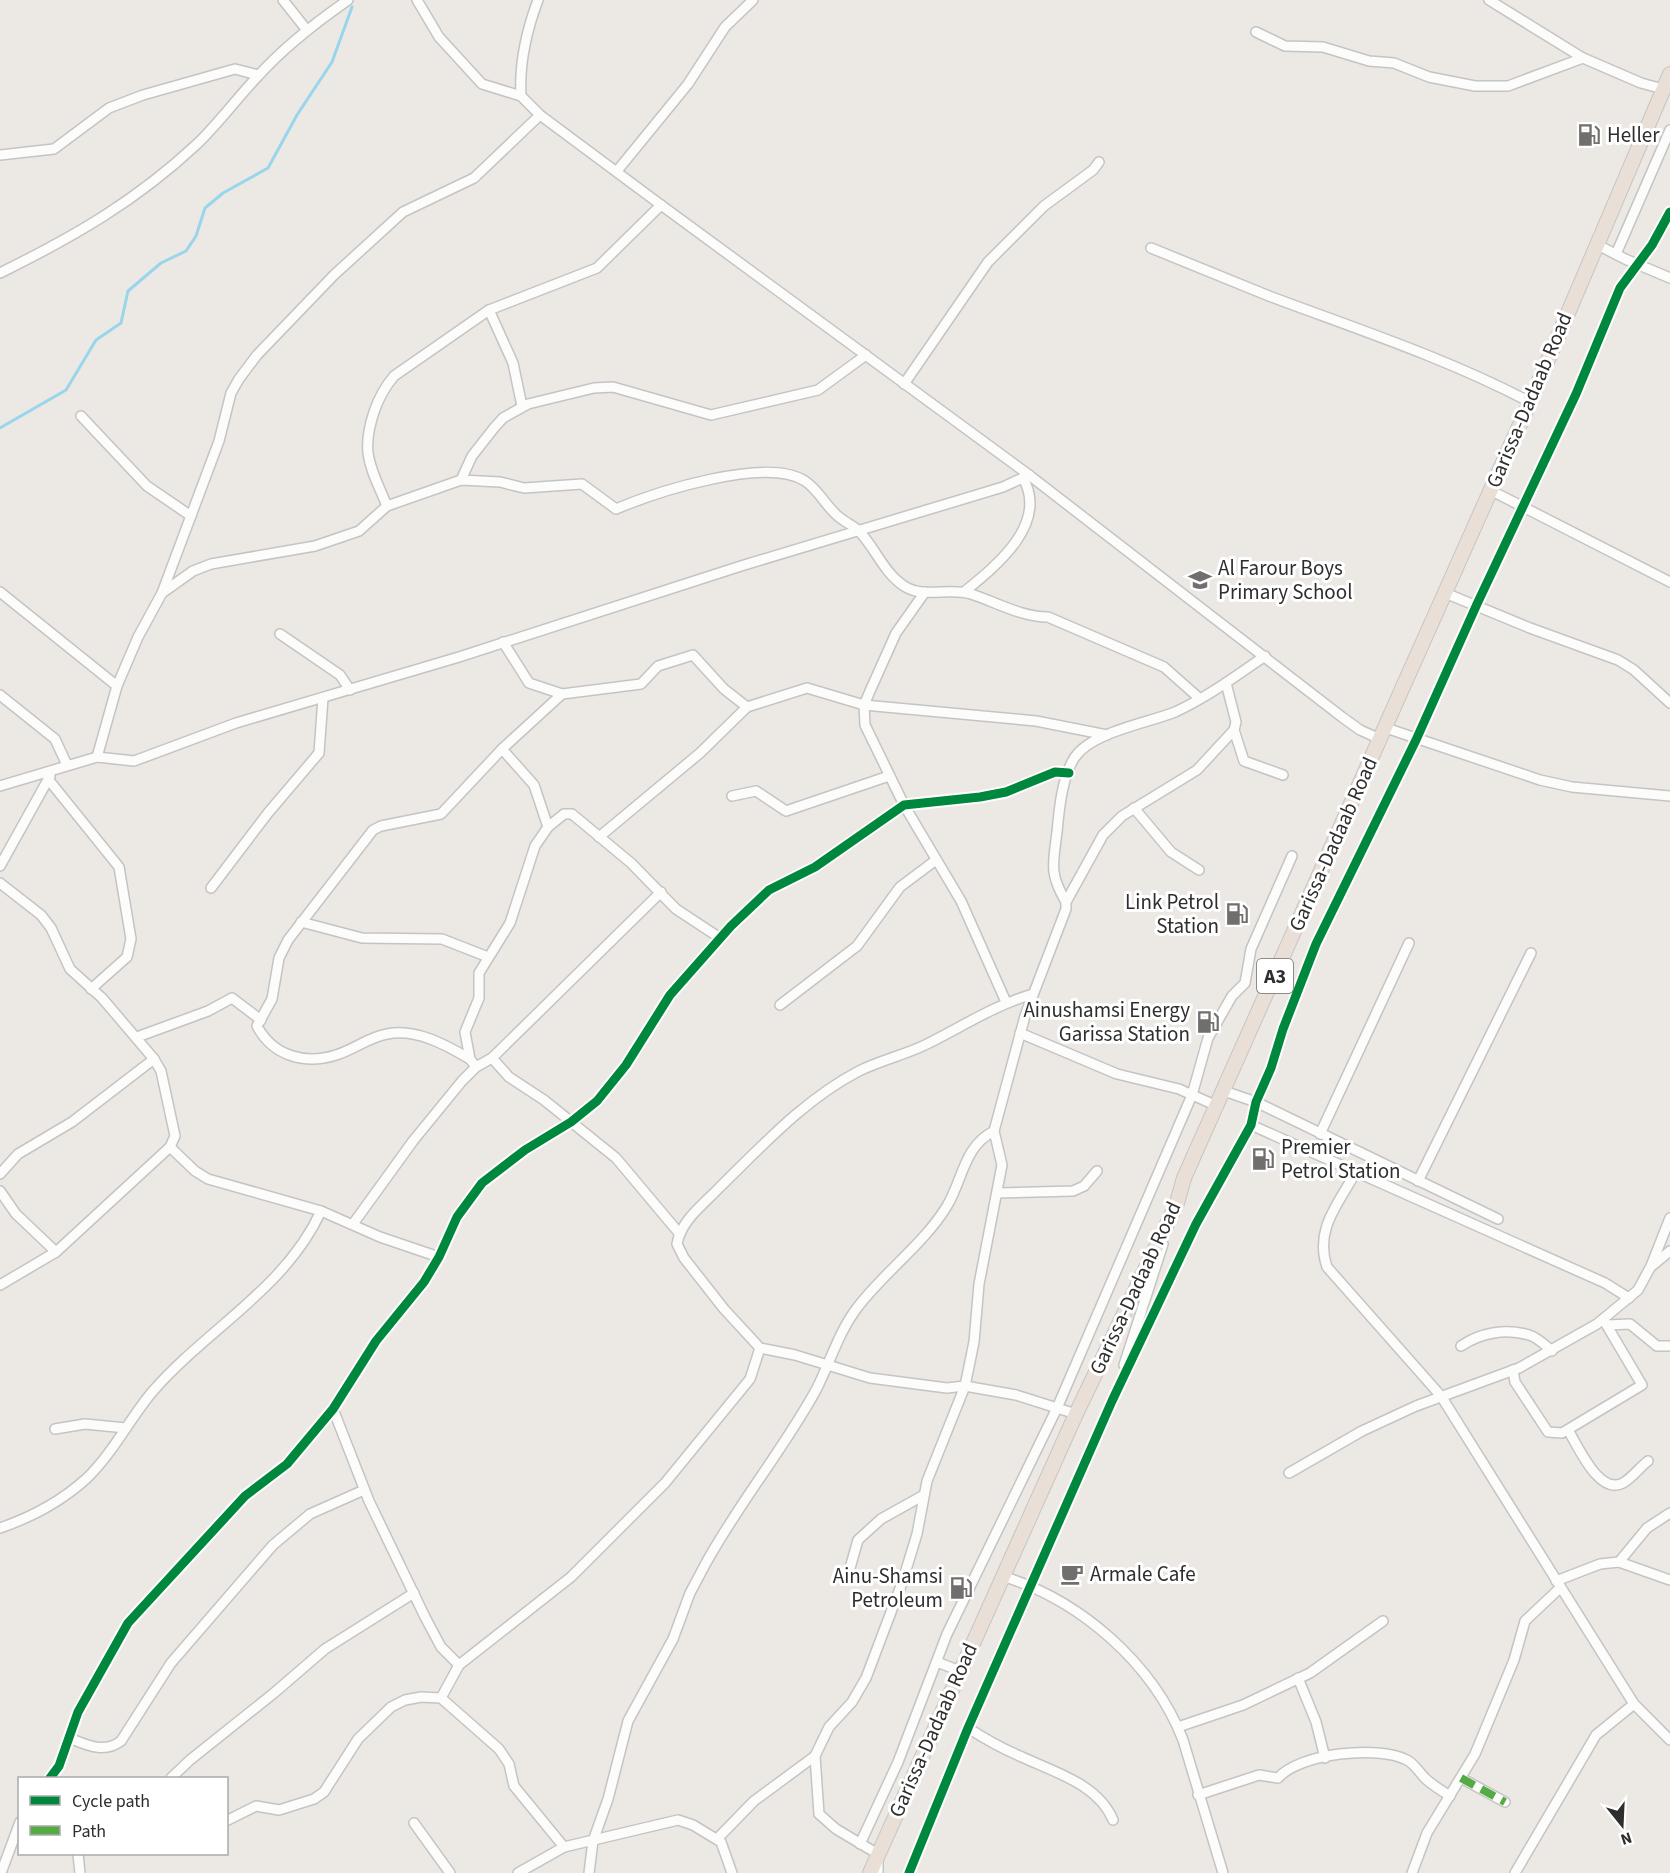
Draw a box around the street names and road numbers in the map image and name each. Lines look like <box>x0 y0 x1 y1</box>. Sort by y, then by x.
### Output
street label: Garissa-Dadaab Road <box>1478 308 1580 492</box>
street label: Garissa-Dadaab Road <box>1281 752 1385 936</box>
road number: A3 <box>1257 959 1293 993</box>
street label: Garissa-Dadaab Road <box>1082 1197 1188 1379</box>
street label: Garissa-Dadaab Road <box>881 1638 985 1822</box>

